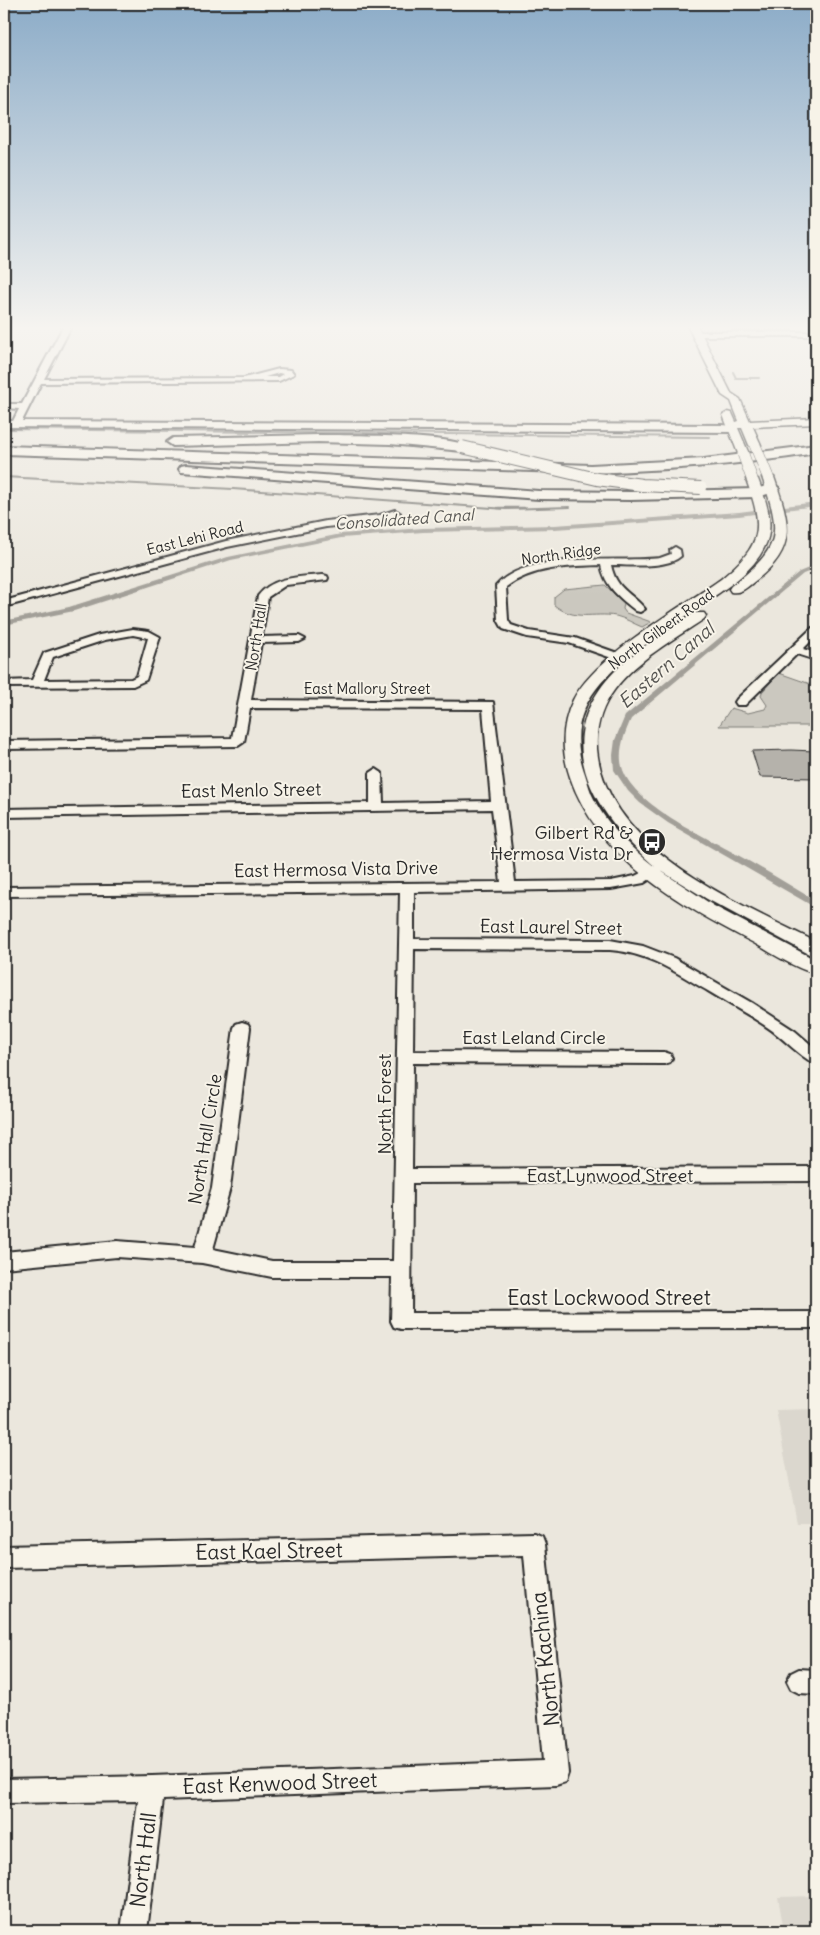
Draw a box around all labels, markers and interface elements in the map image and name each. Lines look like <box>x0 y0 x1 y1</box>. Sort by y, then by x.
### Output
water label: Consolidated Canal <box>334 504 477 534</box>
street label: East Lehi Road <box>145 517 246 559</box>
street label: North Ridge <box>520 539 602 569</box>
street label: North Gilbert Road <box>604 584 718 674</box>
street label: North Hall <box>241 602 271 672</box>
water label: Eastern Canal <box>613 615 721 713</box>
street label: East Mallory Street <box>304 679 430 698</box>
street label: East Menlo Street <box>181 777 321 803</box>
place label: Gilbert Rd & Hermosa Vista Dr <box>490 821 634 865</box>
bus stop icon: Gilbert Rd & Hermosa Vista Dr <box>637 827 667 857</box>
street label: East Hermosa Vista Drive <box>234 856 438 882</box>
street label: East Laurel Street <box>480 914 622 940</box>
street label: East Leland Circle <box>462 1026 606 1049</box>
street label: North Forest <box>373 1054 396 1154</box>
street label: North Hall Circle <box>183 1072 227 1206</box>
street label: East Lynwood Street <box>527 1164 693 1187</box>
street label: East Lockwood Street <box>507 1284 711 1311</box>
street label: East Kael Street <box>195 1536 343 1566</box>
street label: North Kachina <box>525 1590 565 1728</box>
street label: East Kenwood Street <box>182 1766 378 1800</box>
street label: North Hall <box>124 1811 162 1909</box>

